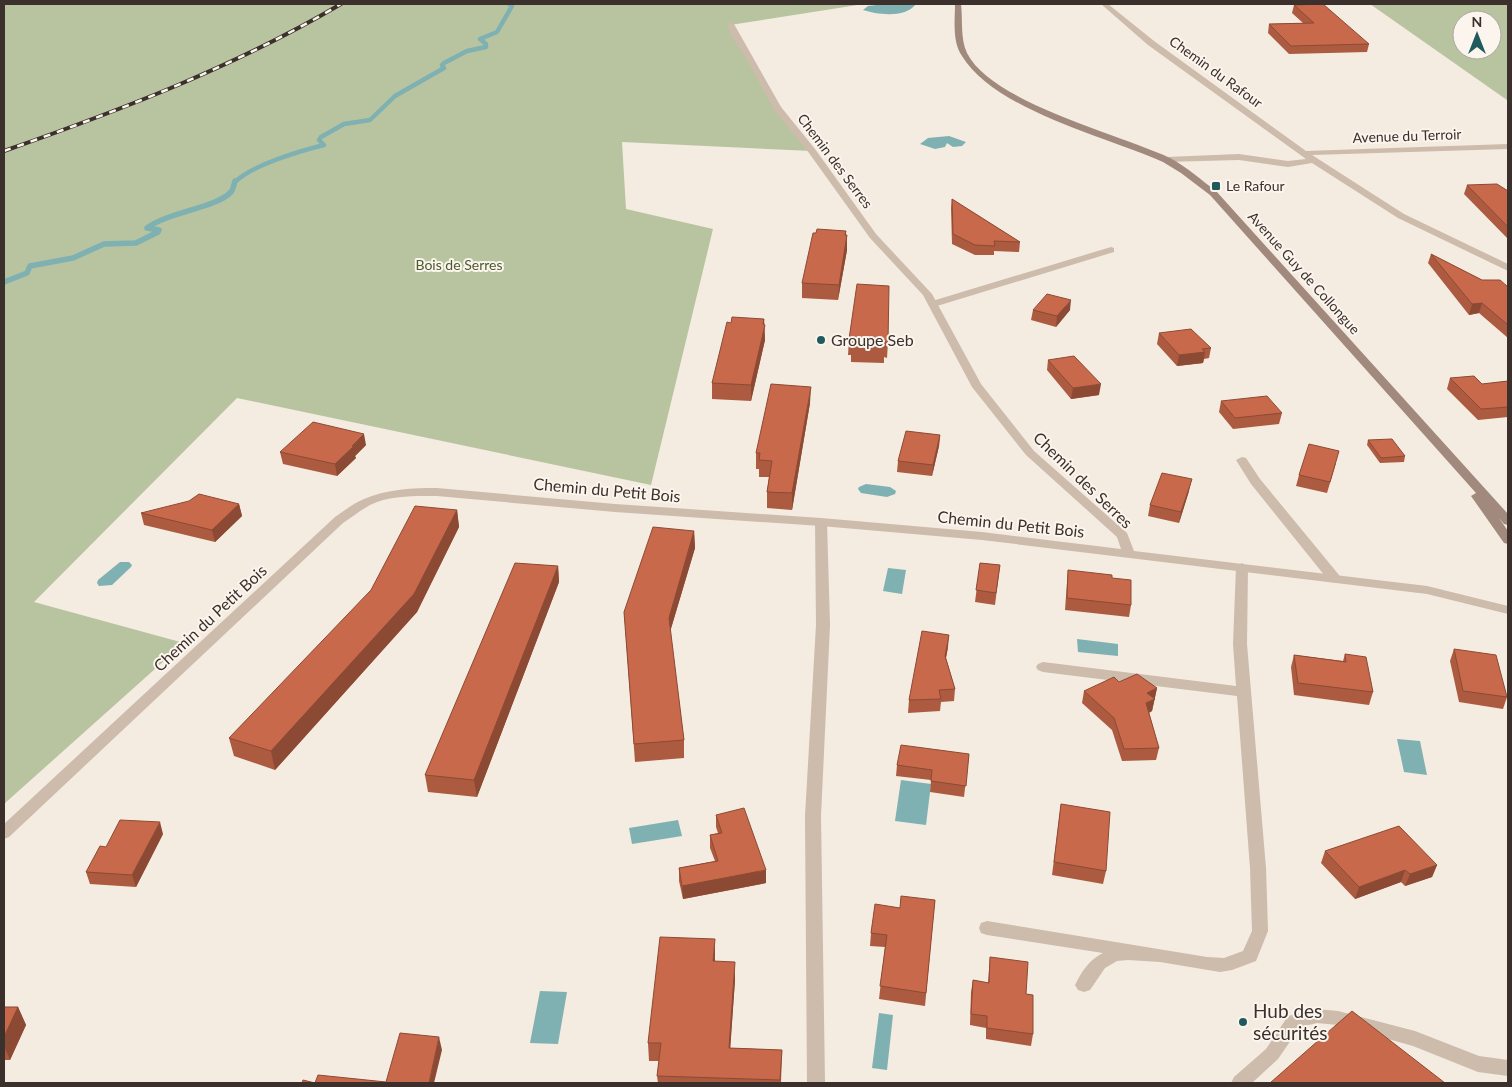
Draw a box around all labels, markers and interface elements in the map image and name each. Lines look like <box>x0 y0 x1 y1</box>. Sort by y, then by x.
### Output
north arrow <box>1452 10 1502 60</box>
text: N <box>1472 13 1482 30</box>
street label: Chemin du Rafour <box>1166 32 1266 111</box>
street label: Chemin des Serres <box>794 110 876 211</box>
street label: Avenue du Terroir <box>1352 125 1462 146</box>
place label: Le Rafour <box>1226 177 1285 194</box>
marker: Le Rafour <box>1210 180 1222 192</box>
street label: Avenue Guy de Collongue <box>1245 208 1364 337</box>
park label: Bois de Serres <box>415 256 503 273</box>
place label: Groupe Seb <box>831 330 914 349</box>
marker: Groupe Seb <box>815 334 827 346</box>
street label: Chemin des Serres <box>1030 428 1137 532</box>
street label: Chemin du Petit Bois <box>533 474 681 505</box>
street label: Chemin du Petit Bois <box>937 506 1085 541</box>
street label: Chemin du Petit Bois <box>149 560 270 675</box>
place label: Hub des sécurités <box>1253 999 1327 1044</box>
marker: Hub des sécurités <box>1237 1016 1249 1028</box>

